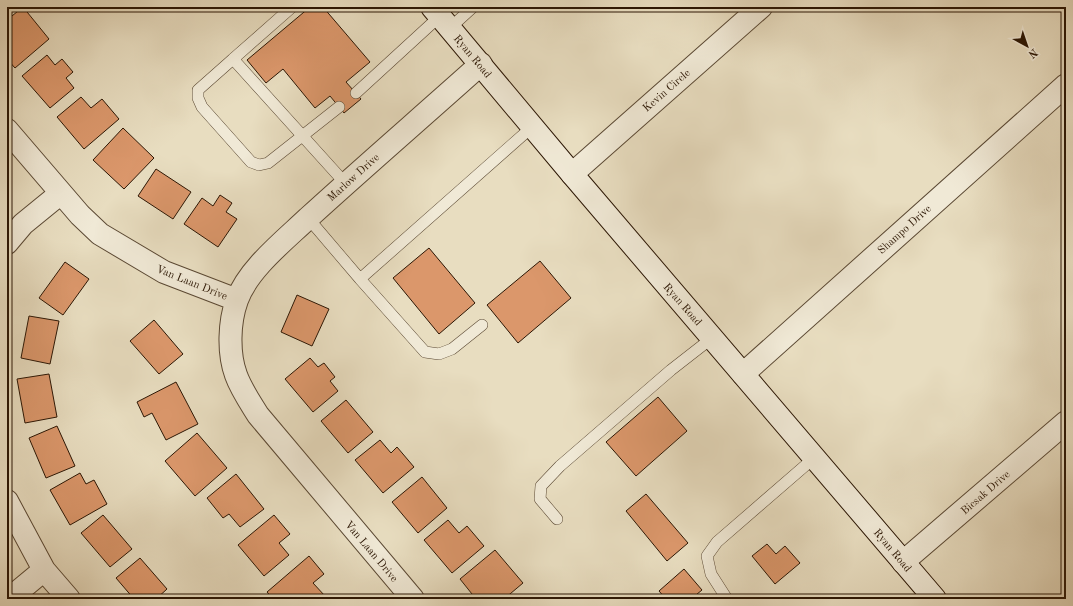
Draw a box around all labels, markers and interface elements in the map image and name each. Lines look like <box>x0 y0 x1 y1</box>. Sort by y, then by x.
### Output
north arrow <box>1007 26 1047 66</box>
street label: Ryan Road <box>451 33 493 81</box>
text: N <box>1025 46 1039 60</box>
street label: Kevin Circle <box>641 68 693 115</box>
street label: Marlow Drive <box>326 152 382 204</box>
street label: Shampo Drive <box>876 203 934 257</box>
street label: Van Laan Drive <box>154 264 229 303</box>
street label: Ryan Road <box>661 282 703 329</box>
street label: Bicsak Drive <box>959 469 1013 517</box>
street label: Van Laan Drive <box>342 519 399 585</box>
street label: Ryan Road <box>871 527 913 575</box>

